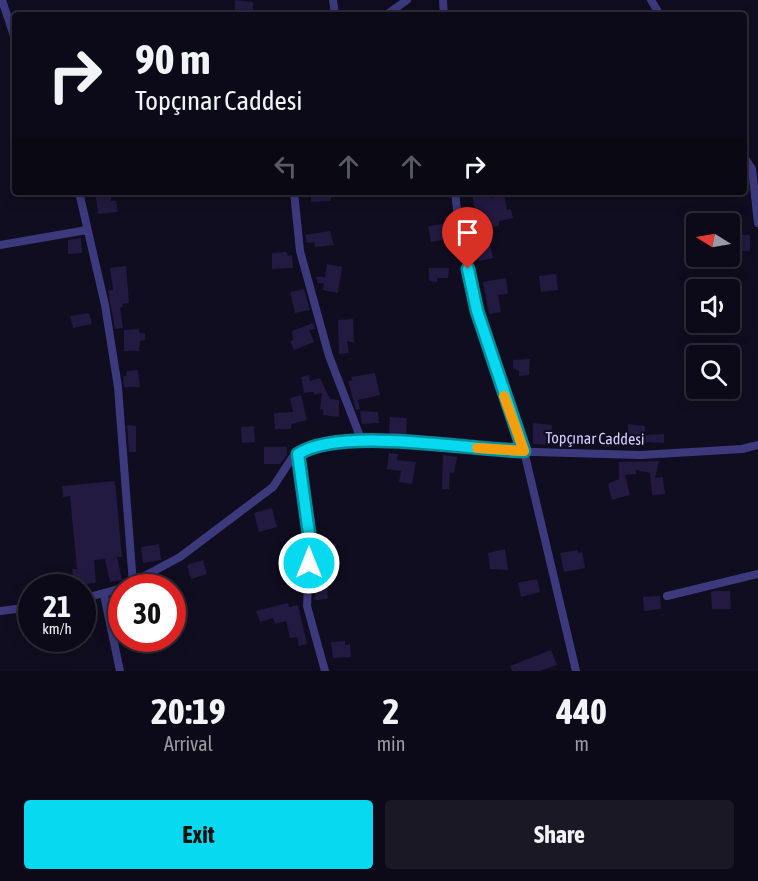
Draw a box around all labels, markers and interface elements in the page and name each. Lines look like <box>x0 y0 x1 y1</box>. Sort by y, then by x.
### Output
text: 90 m <box>135 35 210 83</box>
icon: right <box>36 36 114 114</box>
text: Topçınar Caddesi <box>135 85 303 116</box>
icon: left <box>269 150 302 183</box>
icon: ahead <box>332 150 365 183</box>
icon: ahead <box>395 150 428 183</box>
icon: right <box>458 150 491 183</box>
pin <box>442 207 493 269</box>
north arrow <box>686 213 740 267</box>
map controls <box>686 213 740 399</box>
icon: arrive <box>451 216 484 249</box>
button: sound <box>686 279 740 333</box>
button: search <box>686 345 740 399</box>
street label: Topçınar Caddesi <box>545 428 645 449</box>
position arrow <box>277 531 341 595</box>
speed limit sign: 30 <box>108 574 186 652</box>
text: 21 <box>43 589 71 623</box>
text: km/h <box>42 620 72 637</box>
text: 20:19 <box>151 690 226 732</box>
text: 2 <box>383 690 399 732</box>
text: 440 <box>556 690 607 732</box>
text: Arrival <box>164 732 213 755</box>
text: min <box>377 732 405 755</box>
text: m <box>574 732 589 755</box>
button: Exit <box>24 800 373 869</box>
button: Share <box>385 800 734 869</box>

